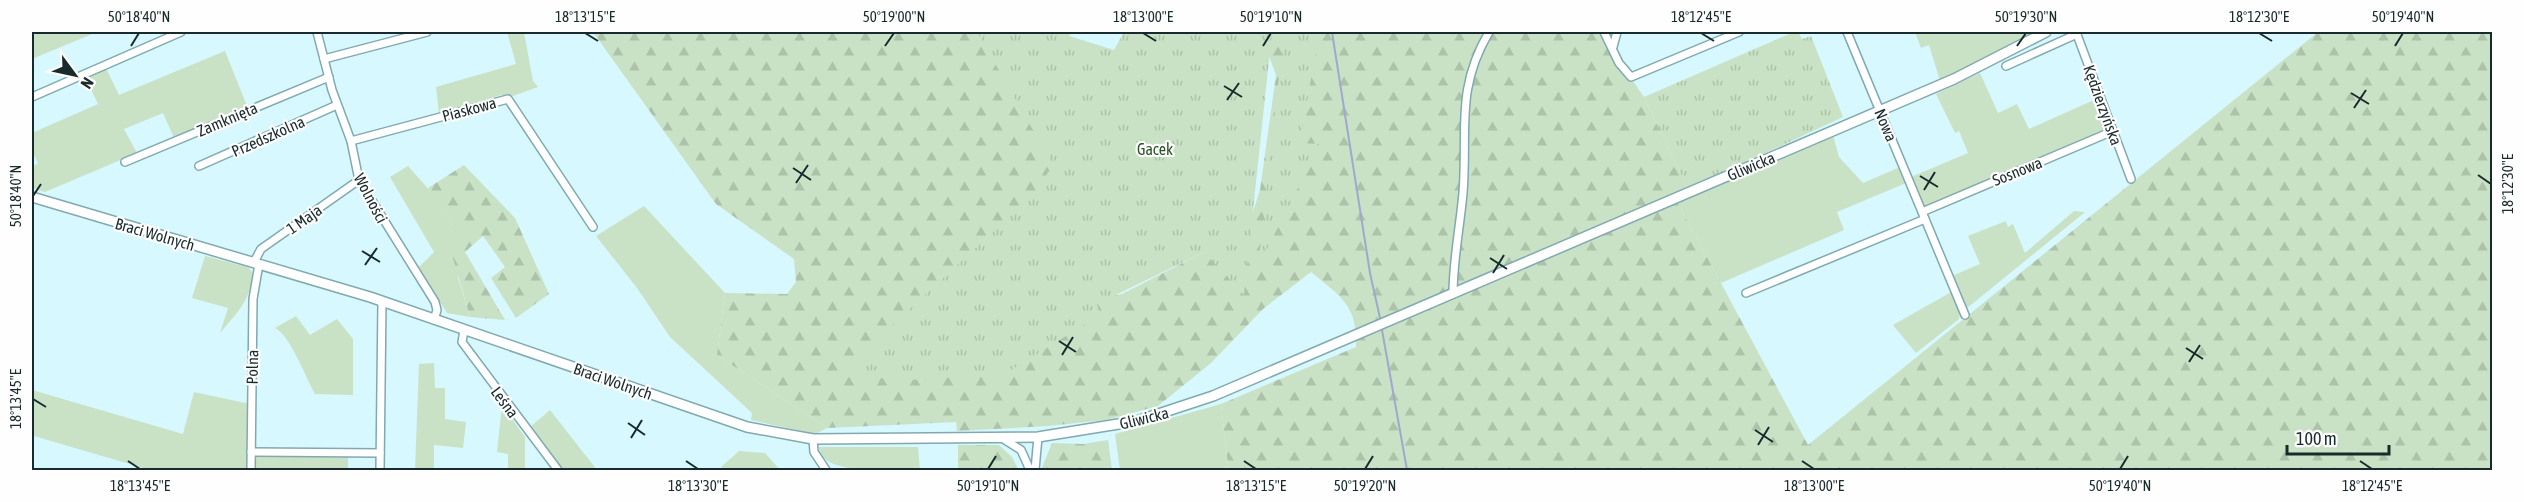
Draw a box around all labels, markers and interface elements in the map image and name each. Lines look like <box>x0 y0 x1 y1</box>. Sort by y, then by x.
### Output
text: 50°18'40"N <box>108 8 170 25</box>
text: 18°13'15"E <box>555 8 616 25</box>
text: 50°19'00"N <box>863 8 925 25</box>
text: 18°13'00"E <box>1113 8 1174 25</box>
text: 50°19'10"N <box>1240 8 1302 25</box>
text: 18°12'45"E <box>1671 8 1732 25</box>
text: 50°19'30"N <box>1995 8 2057 25</box>
text: 18°12'30"E <box>2229 8 2290 25</box>
text: 50°19'40"N <box>2372 8 2434 25</box>
north arrow <box>45 45 105 105</box>
street label: Kędzierzyńska <box>2079 62 2126 148</box>
text: N <box>77 74 98 92</box>
street label: Piaskowa <box>440 93 498 125</box>
street label: Zamknięta <box>194 98 260 141</box>
street label: Nowa <box>1871 106 1901 144</box>
street label: Przedszkolna <box>229 112 307 160</box>
park label: Gacek <box>1137 140 1173 158</box>
street label: Gliwicka <box>1724 148 1778 184</box>
street label: Sosnowa <box>1990 153 2044 189</box>
text: 18°12'30"E <box>2499 153 2516 214</box>
text: 50°18'40"N <box>7 165 24 227</box>
street label: Wolności <box>351 170 391 226</box>
street label: 1 Maja <box>283 200 326 238</box>
street label: Braci Wolnych <box>113 214 197 255</box>
street label: Polna <box>243 350 261 384</box>
street label: Braci Wolnych <box>571 359 655 404</box>
text: 18°13'45"E <box>7 368 24 429</box>
street label: Leśna <box>487 383 523 421</box>
street label: Gliwicka <box>1118 403 1170 433</box>
scale bar <box>2287 418 2389 456</box>
text: 100 m <box>2296 428 2337 449</box>
text: 18°13'45"E <box>110 477 171 494</box>
text: 18°13'30"E <box>668 477 729 494</box>
text: 50°19'10"N <box>957 477 1019 494</box>
text: 18°13'15"E <box>1226 477 1287 494</box>
text: 50°19'20"N <box>1334 477 1396 494</box>
text: 18°13'00"E <box>1784 477 1845 494</box>
text: 50°19'40"N <box>2089 477 2151 494</box>
text: 18°12'45"E <box>2342 477 2403 494</box>

